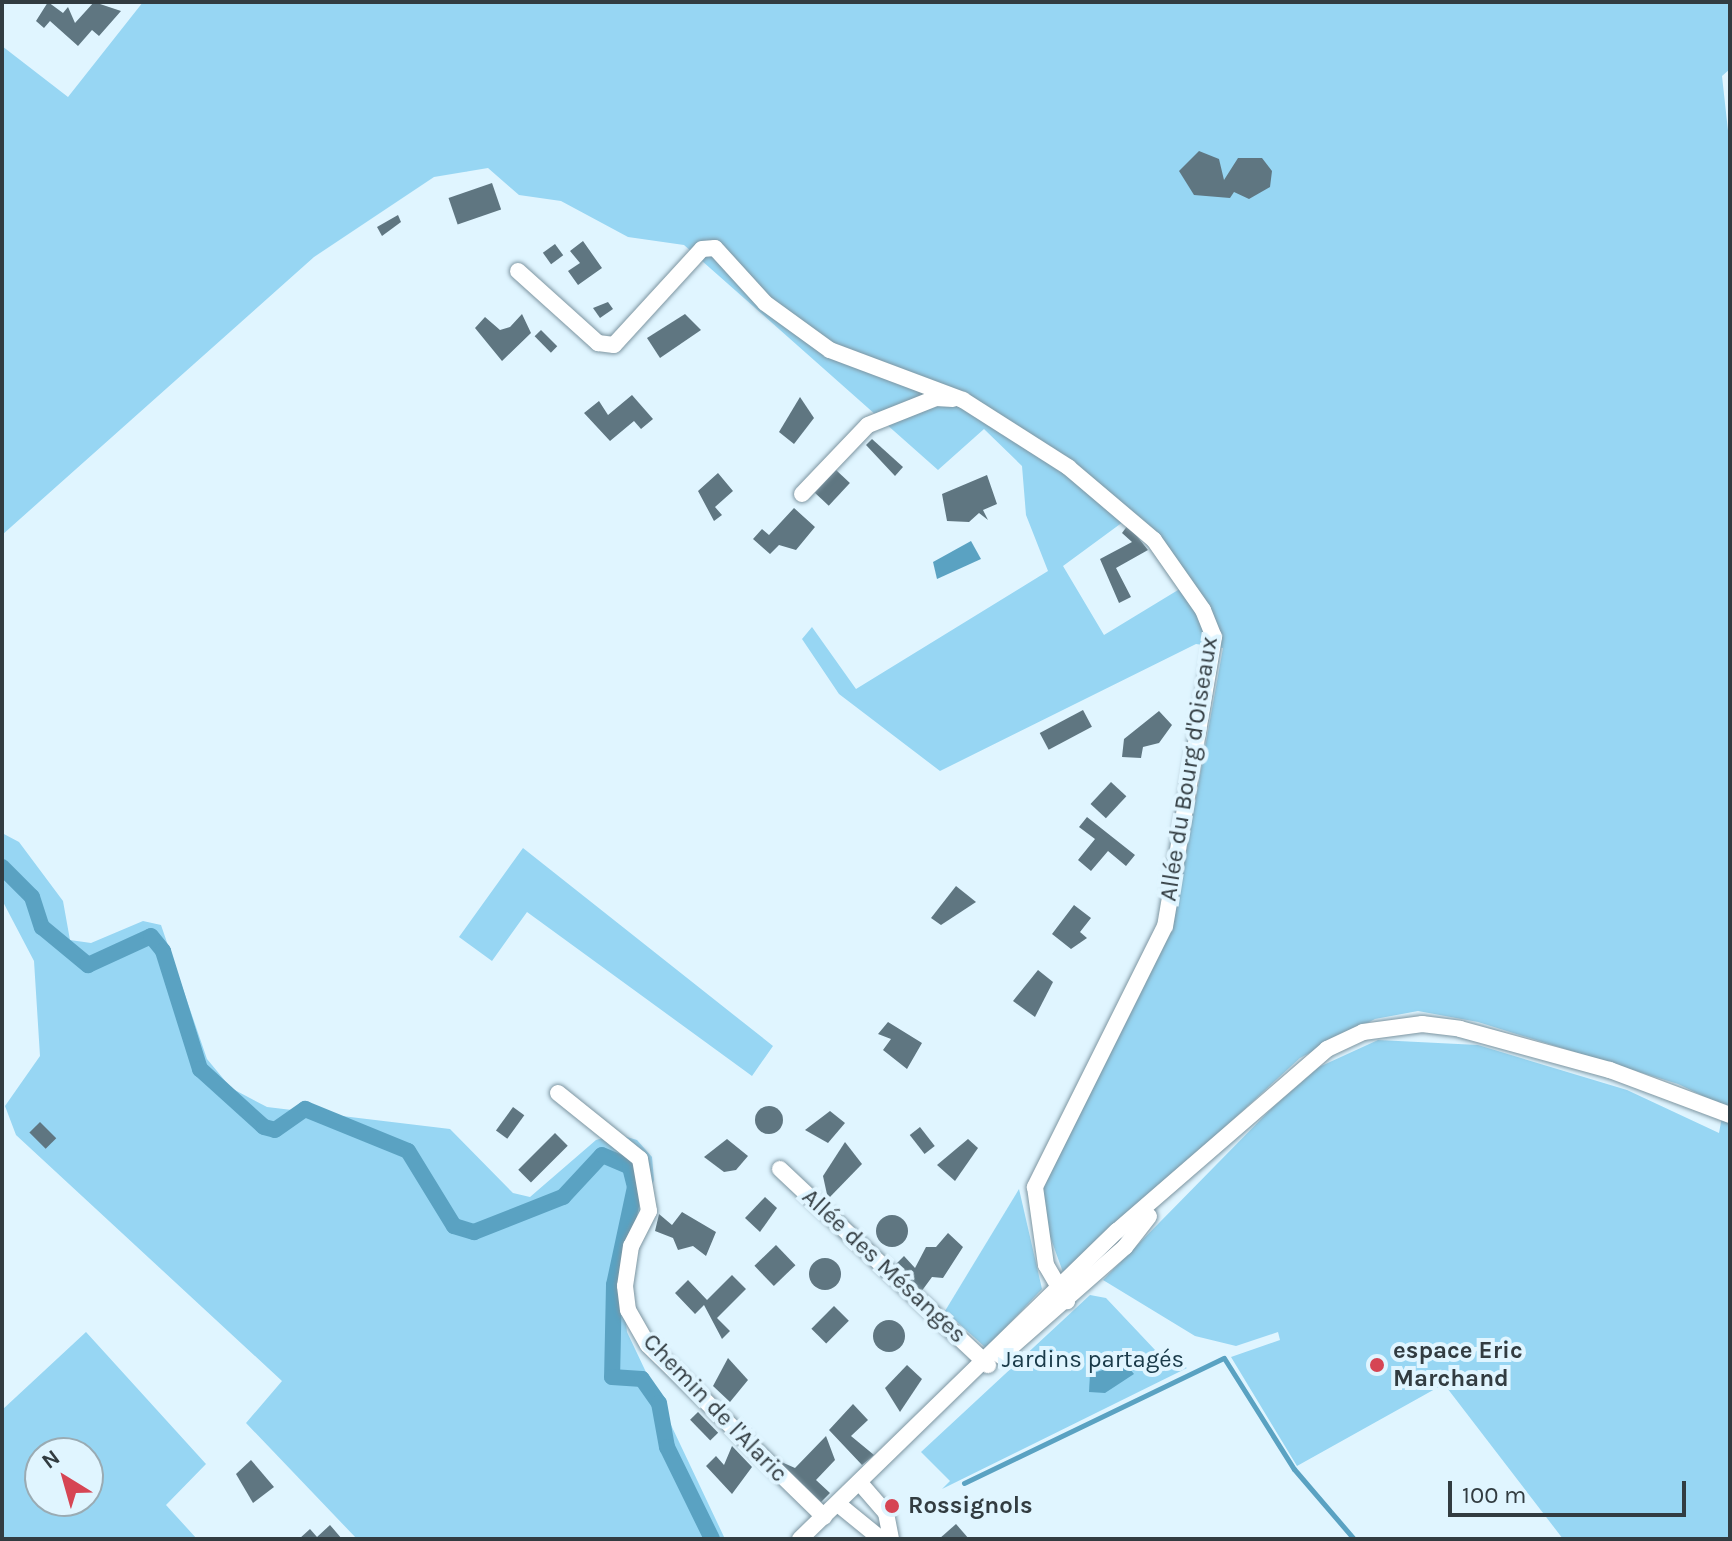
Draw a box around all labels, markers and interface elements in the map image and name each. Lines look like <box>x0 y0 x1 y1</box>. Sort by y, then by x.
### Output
street label: Allée du Bourg d'Oiseaux <box>1154 635 1224 903</box>
street label: Allée des Mésanges <box>796 1183 972 1349</box>
street label: Chemin de l'Alaric <box>637 1328 793 1488</box>
place label: espace Eric Marchand <box>1393 1337 1523 1393</box>
park label: Jardins partagés <box>1002 1346 1184 1374</box>
marker: espace Eric Marchand <box>1368 1356 1386 1374</box>
north arrow <box>24 1437 104 1517</box>
text: N <box>37 1444 65 1475</box>
scale bar <box>1452 1465 1690 1515</box>
text: 100 m <box>1462 1481 1527 1509</box>
place label: Rossignols <box>908 1492 1033 1520</box>
marker: Rossignols <box>883 1497 901 1515</box>

